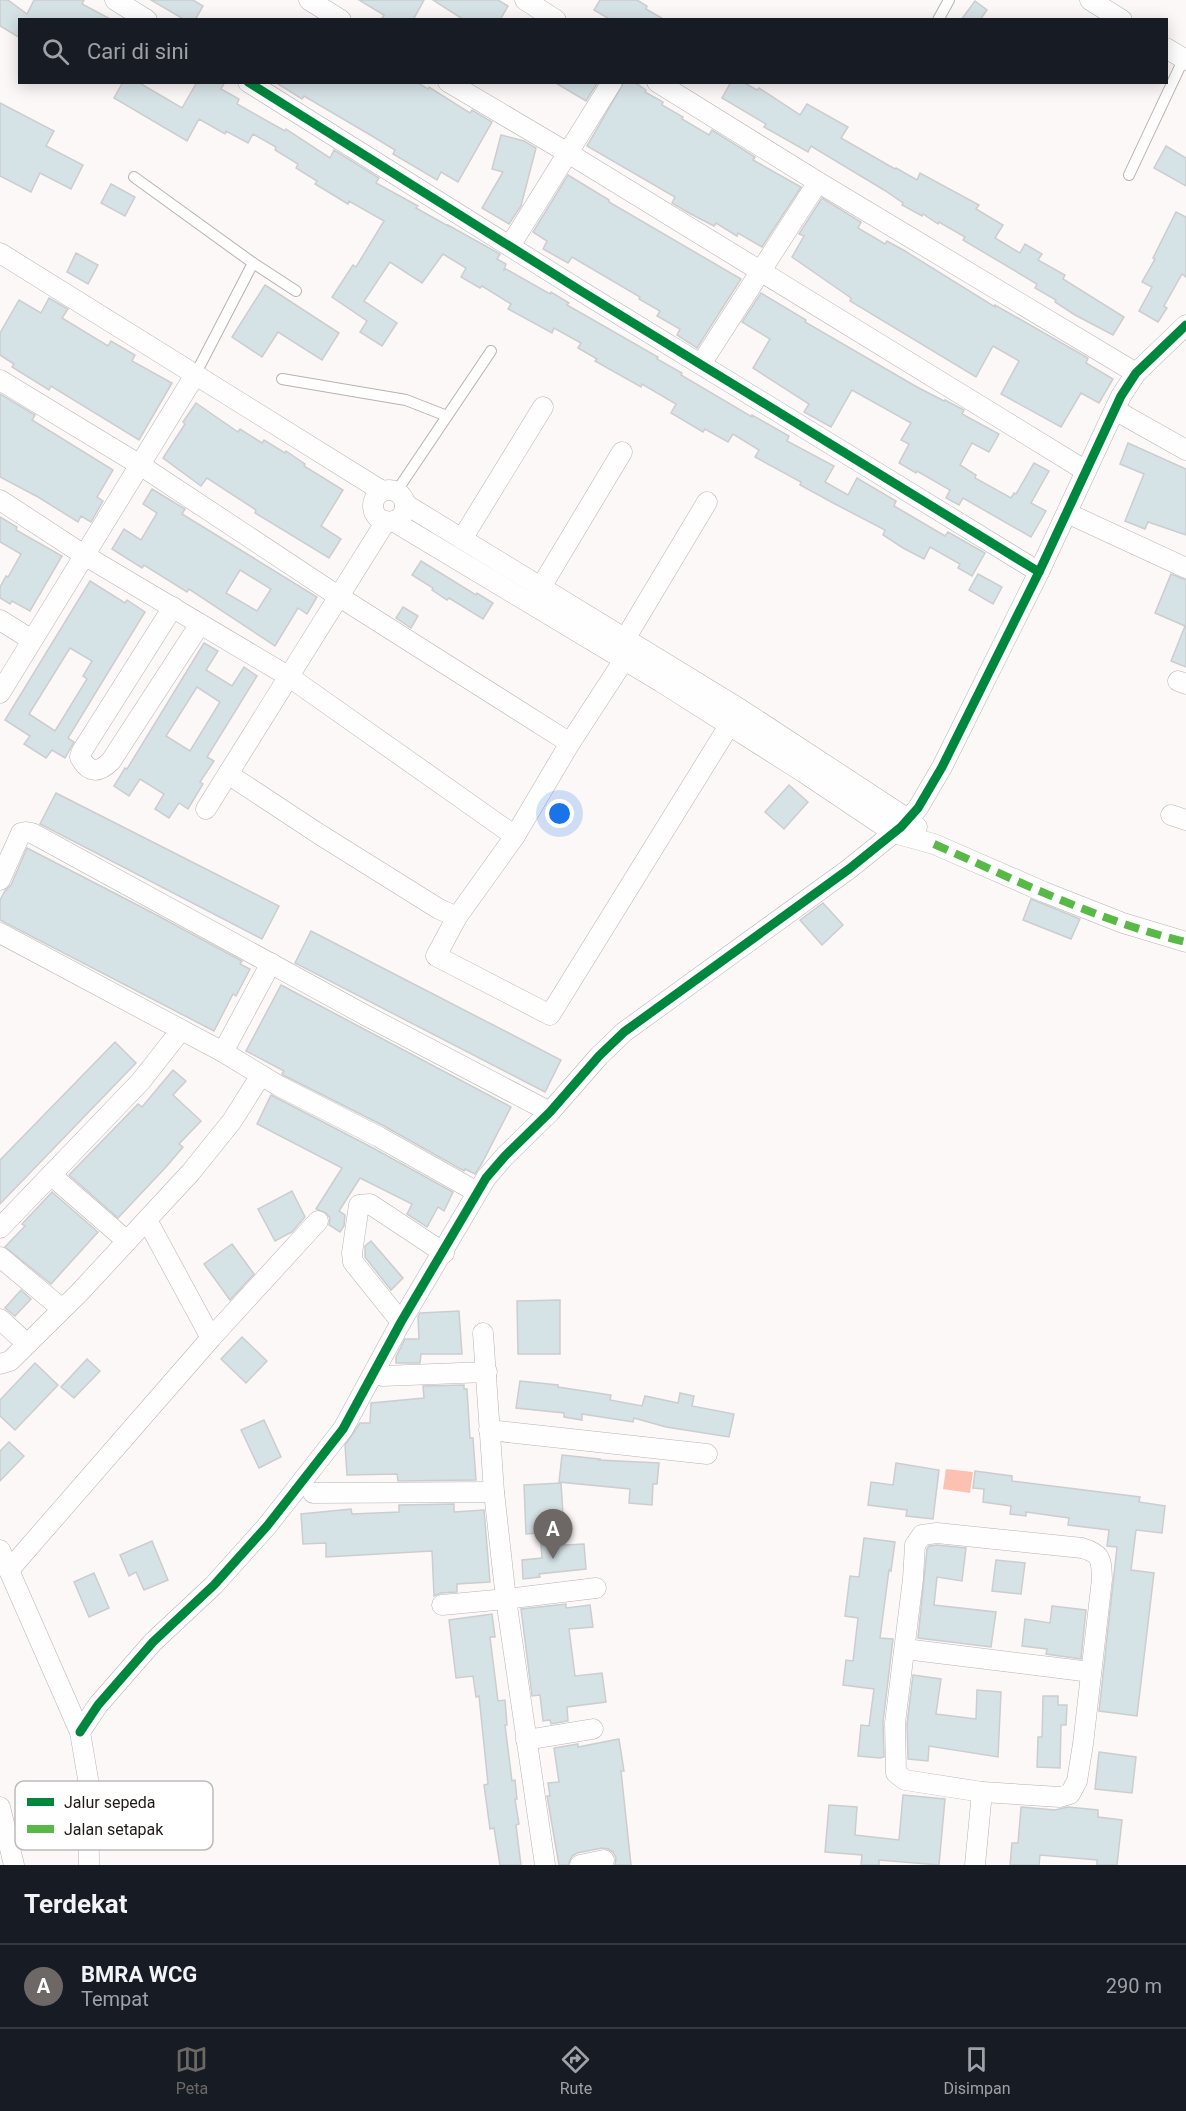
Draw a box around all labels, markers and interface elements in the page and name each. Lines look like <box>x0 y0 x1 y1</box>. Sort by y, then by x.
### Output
search box <box>18 18 1168 84</box>
icon: search <box>39 35 72 68</box>
text: Cari di sini <box>87 39 189 64</box>
your location <box>545 799 574 828</box>
pin: A <box>534 1510 572 1559</box>
legend <box>15 1781 213 1850</box>
text: Jalur sepeda <box>64 1793 156 1812</box>
text: Jalan setapak <box>64 1820 164 1839</box>
text: Terdekat <box>24 1889 128 1919</box>
text: BMRA WCG <box>81 1962 197 1987</box>
text: A <box>37 1974 50 1998</box>
text: 290 m <box>1106 1974 1162 1998</box>
text: Tempat <box>81 1987 149 2011</box>
tab: Peta <box>175 2043 208 2098</box>
tab: Rute <box>559 2043 592 2098</box>
tab: Disimpan <box>943 2043 1011 2098</box>

